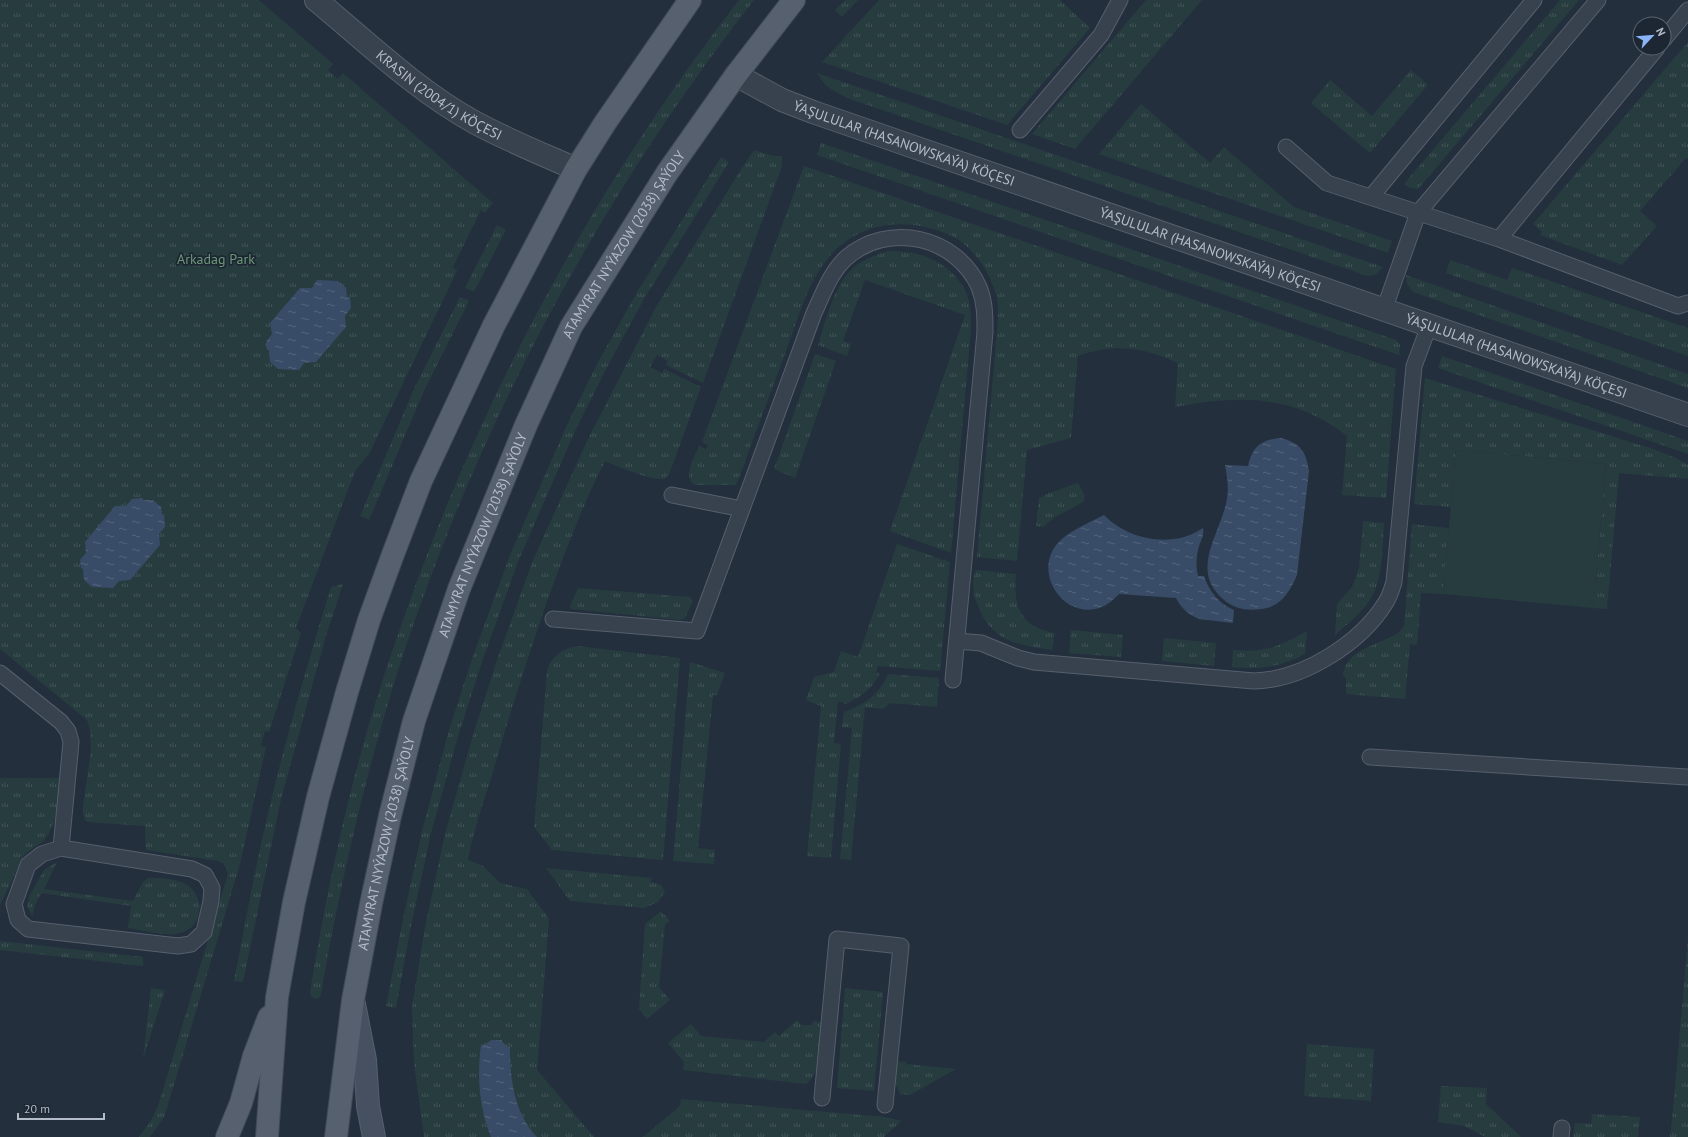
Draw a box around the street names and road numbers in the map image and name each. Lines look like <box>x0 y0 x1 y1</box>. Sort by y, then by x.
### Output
street label: KRASIN (2004/1) KÖÇESI <box>372 46 505 144</box>
street label: ÝAŞULULAR (HASANOWSKAÝA) KÖÇESI <box>791 96 1017 190</box>
street label: ATAMYRAT NYÝAZOW (2038) ŞAÝOLY <box>558 147 689 341</box>
street label: ÝAŞULULAR (HASANOWSKAÝA) KÖÇESI <box>1097 203 1323 296</box>
street label: ÝAŞULULAR (HASANOWSKAÝA) KÖÇESI <box>1403 309 1630 402</box>
street label: ATAMYRAT NYÝAZOW (2038) ŞAÝOLY <box>434 430 531 640</box>
street label: ATAMYRAT NYÝAZOW (2038) ŞAÝOLY <box>354 735 419 952</box>

